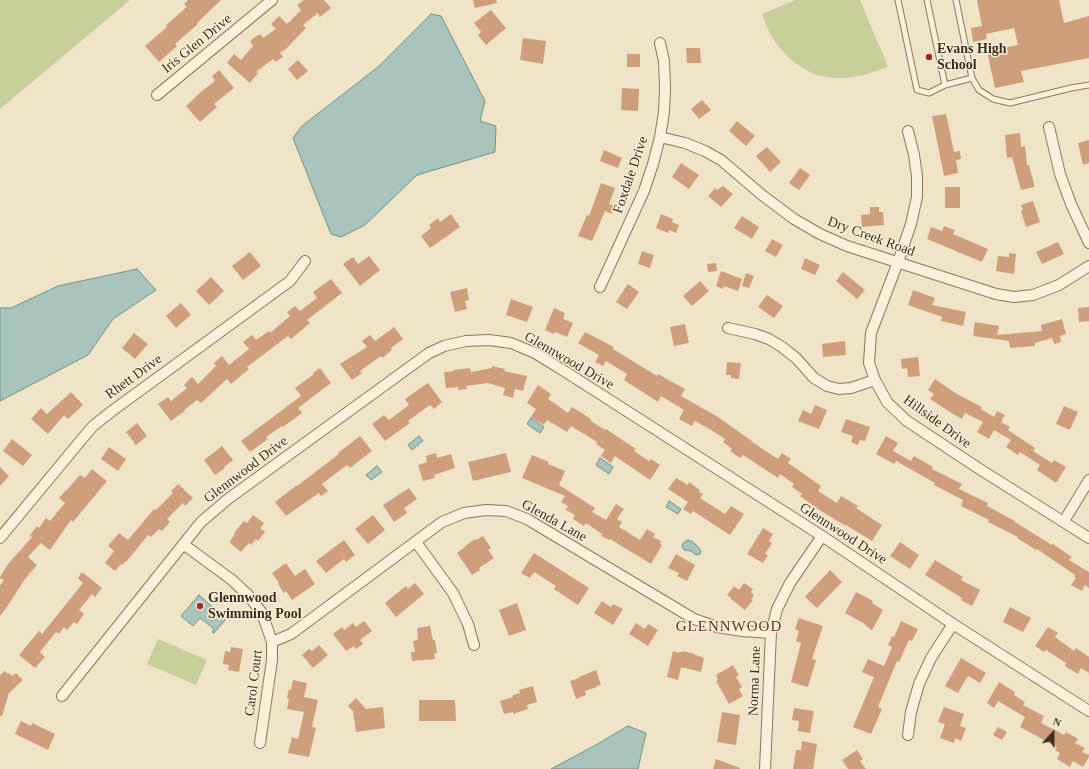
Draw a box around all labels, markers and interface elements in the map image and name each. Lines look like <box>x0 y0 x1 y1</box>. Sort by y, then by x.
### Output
street label: Iris Glen Drive <box>159 11 235 77</box>
place label: Evans High School <box>937 41 1007 74</box>
marker: Evans High School <box>924 52 934 62</box>
street label: Foxdale Drive <box>610 134 652 216</box>
street label: Dry Creek Road <box>825 213 917 261</box>
street label: Glennwood Drive <box>521 329 617 393</box>
street label: Rhett Drive <box>102 351 166 403</box>
street label: Hillside Drive <box>900 392 974 452</box>
street label: Glennwood Drive <box>201 433 291 507</box>
street label: Glenda Lane <box>518 496 590 546</box>
street label: Glennwood Drive <box>796 500 890 568</box>
place label: Glennwood Swimming Pool <box>208 590 302 622</box>
marker: Glennwood Swimming Pool <box>195 601 205 611</box>
district label: GLENNWOOD <box>676 618 782 636</box>
street label: Norma Lane <box>745 646 765 716</box>
street label: Carol Court <box>242 649 266 717</box>
north arrow <box>1033 713 1073 753</box>
text: N <box>1051 715 1063 729</box>

